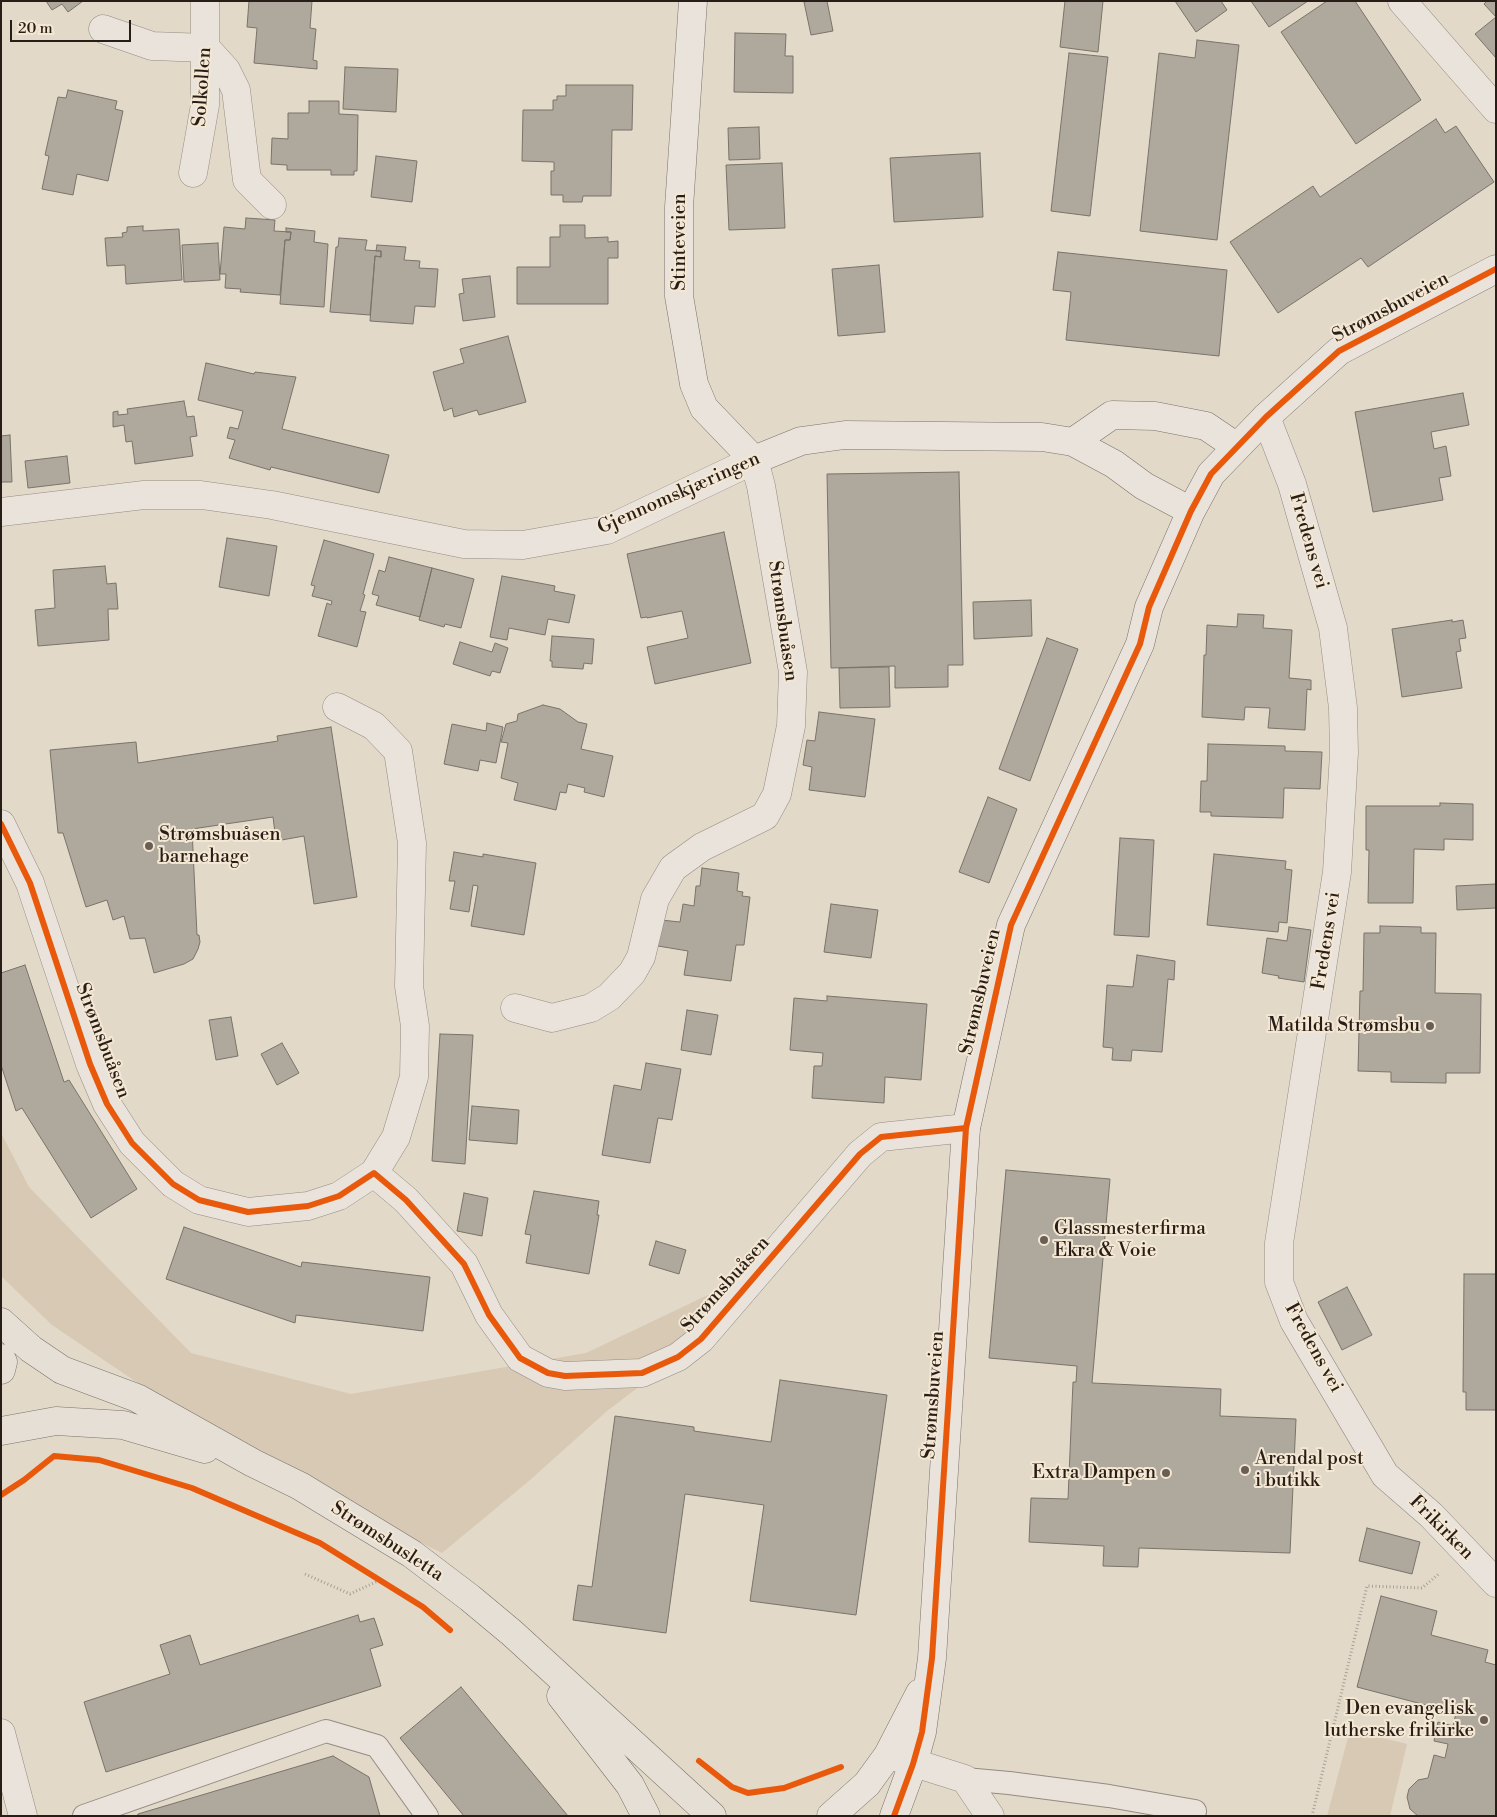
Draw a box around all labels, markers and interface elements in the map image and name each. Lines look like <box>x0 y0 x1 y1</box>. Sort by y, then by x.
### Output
scale bar <box>12 10 134 42</box>
text: 20 m <box>18 19 53 38</box>
street label: Solkollen <box>189 46 217 128</box>
street label: Stinteveien <box>669 193 691 291</box>
street label: Strømsbuveien <box>1329 268 1453 348</box>
street label: Gjennomskjæringen <box>594 448 764 540</box>
street label: Fredens vei <box>1283 490 1333 592</box>
street label: Strømsbuåsen <box>762 559 802 683</box>
place label: Strømsbuåsen barnehage <box>159 824 281 868</box>
marker: Strømsbuåsen barnehage <box>143 840 155 852</box>
street label: Fredens vei <box>1308 890 1346 992</box>
street label: Strømsbuveien <box>955 927 1007 1057</box>
street label: Strømsbuåsen <box>70 980 134 1102</box>
place label: Matilda Strømsbu <box>1268 1015 1420 1037</box>
marker: Matilda Strømsbu <box>1424 1020 1436 1032</box>
place label: Glassmesterfirma Ekra & Voie <box>1054 1218 1206 1262</box>
street label: Strømsbuåsen <box>677 1232 775 1338</box>
marker: Glassmesterfirma Ekra & Voie <box>1038 1234 1050 1246</box>
street label: Fredens vei <box>1279 1299 1347 1397</box>
street label: Strømsbuveien <box>918 1330 950 1460</box>
place label: Arendal post i butikk <box>1255 1448 1364 1492</box>
place label: Extra Dampen <box>1032 1462 1156 1484</box>
marker: Arendal post i butikk <box>1239 1464 1251 1476</box>
marker: Extra Dampen <box>1160 1467 1172 1479</box>
street label: Frikirken <box>1404 1491 1478 1565</box>
street label: Strømsbusletta <box>326 1497 448 1587</box>
place label: Den evangelisk lutherske frikirke <box>1325 1698 1474 1742</box>
marker: Den evangelisk lutherske frikirke <box>1478 1714 1490 1726</box>

